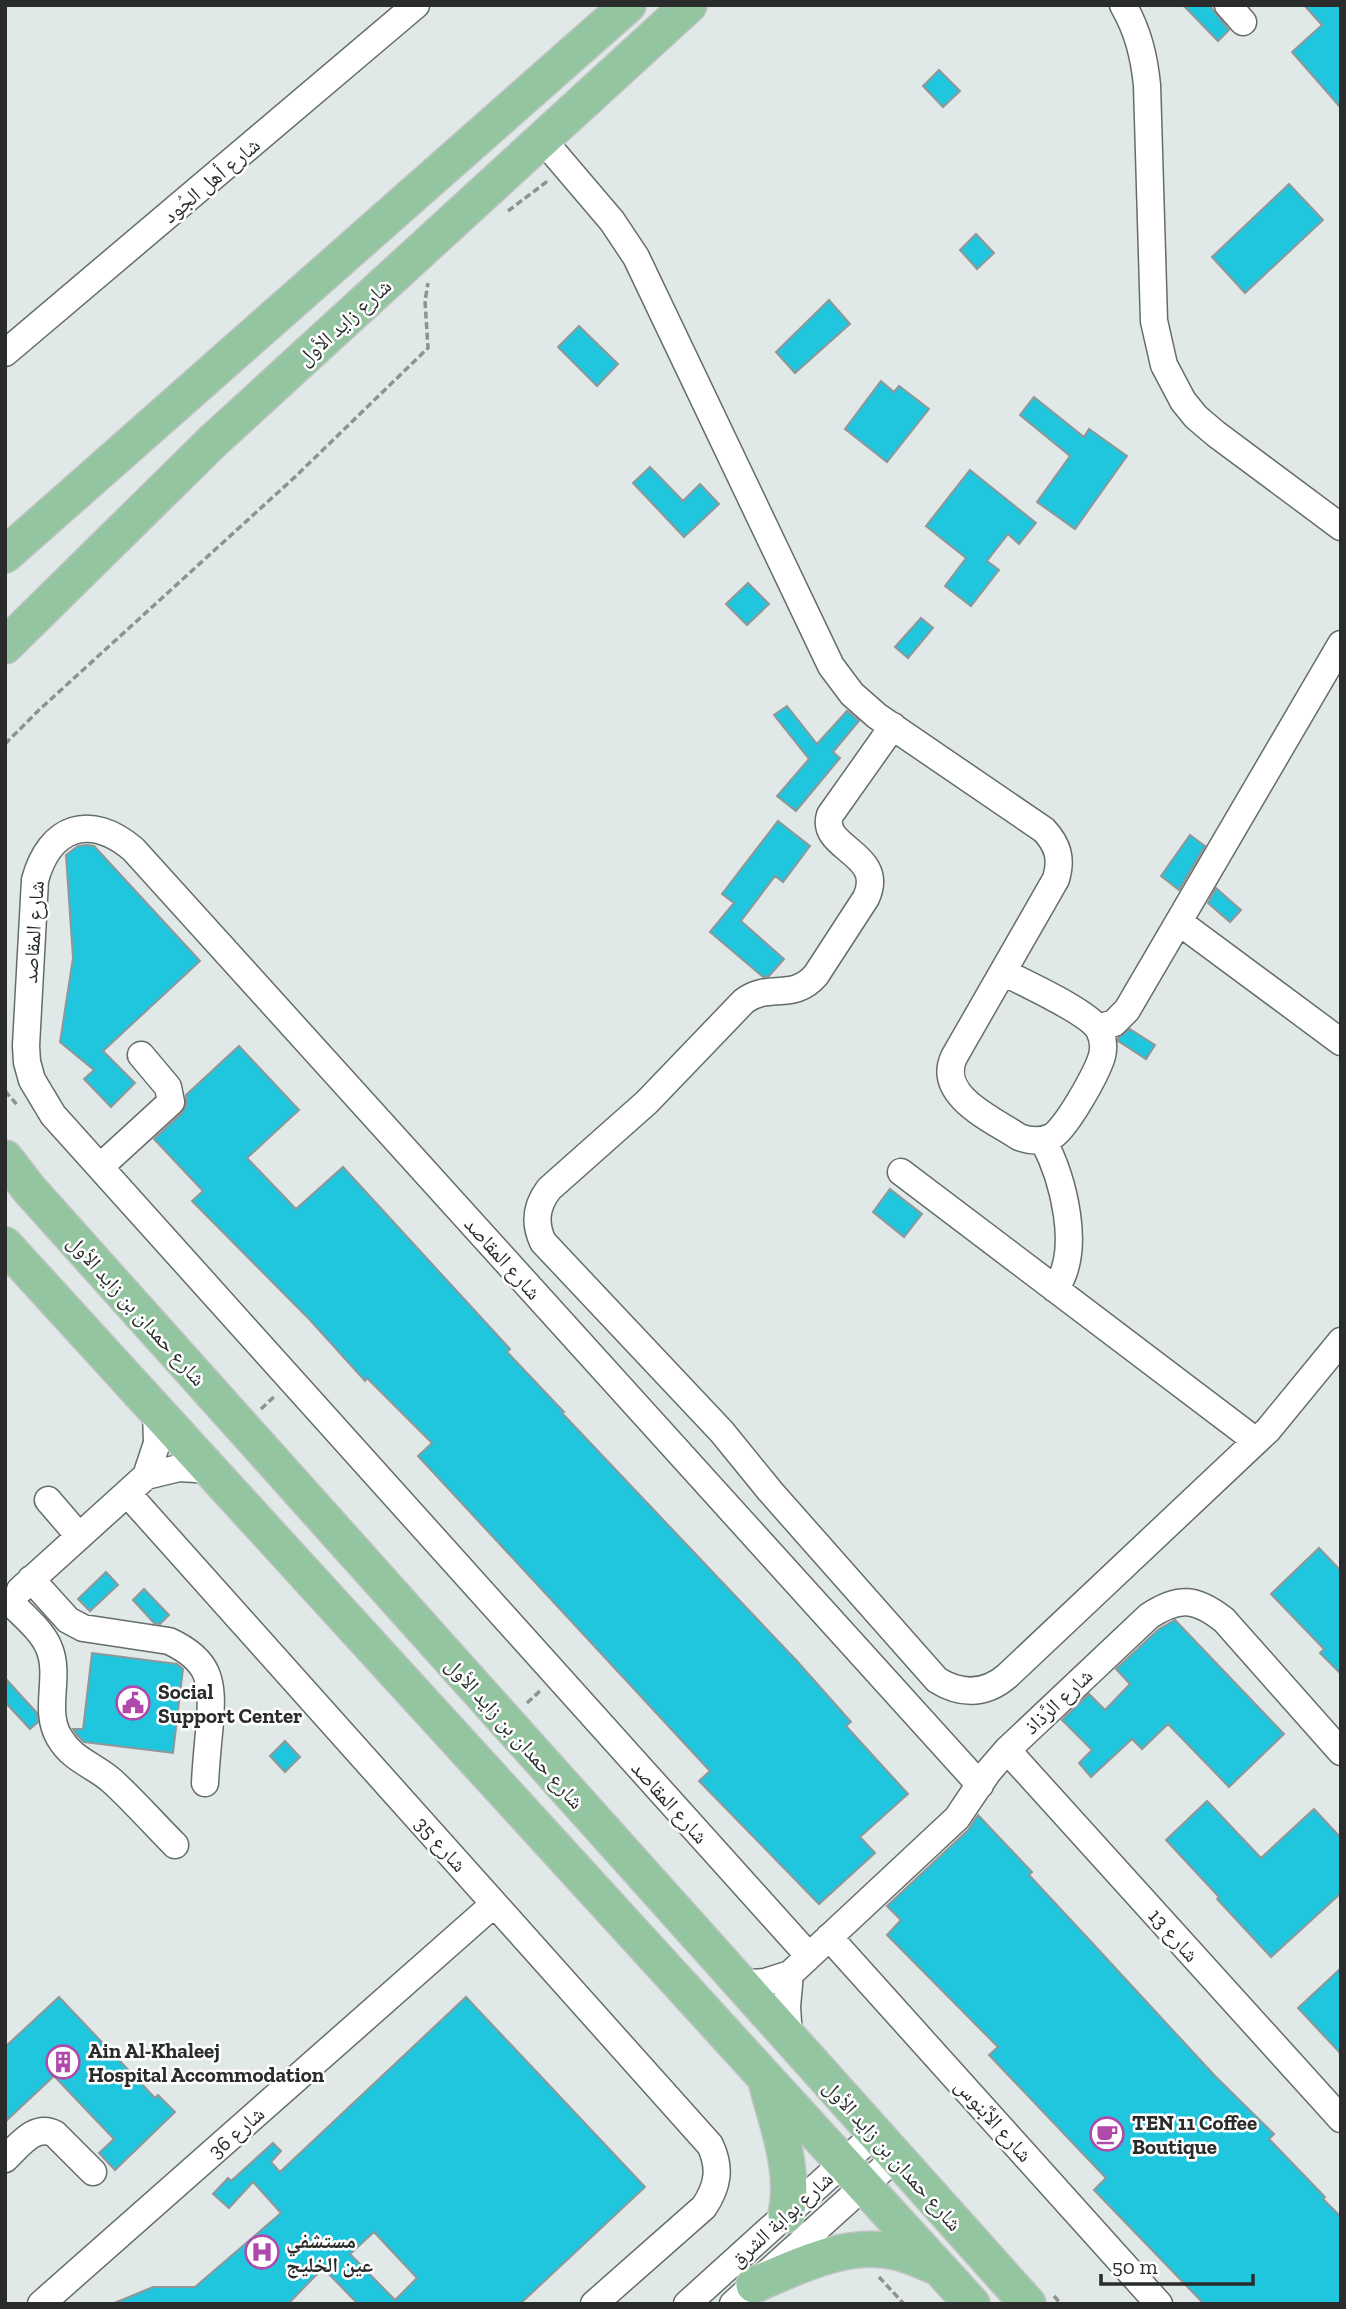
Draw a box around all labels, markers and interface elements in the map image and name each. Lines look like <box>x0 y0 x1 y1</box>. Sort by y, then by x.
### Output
street label: شارع أهل الجُود <box>157 132 265 229</box>
street label: شارع زايد الأول <box>292 273 397 371</box>
street label: شارع المقاصد <box>17 880 50 984</box>
street label: شارع المقاصد <box>459 1211 547 1305</box>
street label: شارع حمدان بن زايد الأول <box>62 1229 211 1391</box>
street label: شارع حمدان بن زايد الأول <box>440 1652 589 1814</box>
street label: شارع الرَّذاذ <box>1018 1663 1098 1740</box>
place label: Social Support Center <box>158 1679 302 1728</box>
public building icon: Social Support Center <box>114 1684 152 1722</box>
street label: شارع المقاصد <box>626 1755 714 1849</box>
street label: شارع 35 <box>409 1811 472 1877</box>
street label: شارع 13 <box>1143 1903 1204 1967</box>
place label: Ain Al-Khaleej Hospital Accommodation <box>88 2038 325 2087</box>
building icon: Ain Al-Khaleej Hospital Accommodation <box>44 2043 82 2081</box>
street label: شارع الأبْنوس <box>949 2073 1038 2168</box>
street label: شارع حمدان بن زايد الأول <box>818 2074 967 2236</box>
street label: شارع 36 <box>203 2101 270 2164</box>
place label: TEN 11 Coffee Boutique <box>1132 2110 1257 2159</box>
cafe icon: TEN 11 Coffee Boutique <box>1088 2115 1126 2153</box>
street label: شارع بوابة الشرق <box>724 2166 839 2273</box>
place label: مستشفي عين الخليج <box>286 2228 373 2279</box>
hospital icon: مستشفي عين الخليج <box>243 2233 281 2271</box>
scale bar <box>1101 2242 1253 2286</box>
text: 50 m <box>1112 2254 1158 2279</box>

